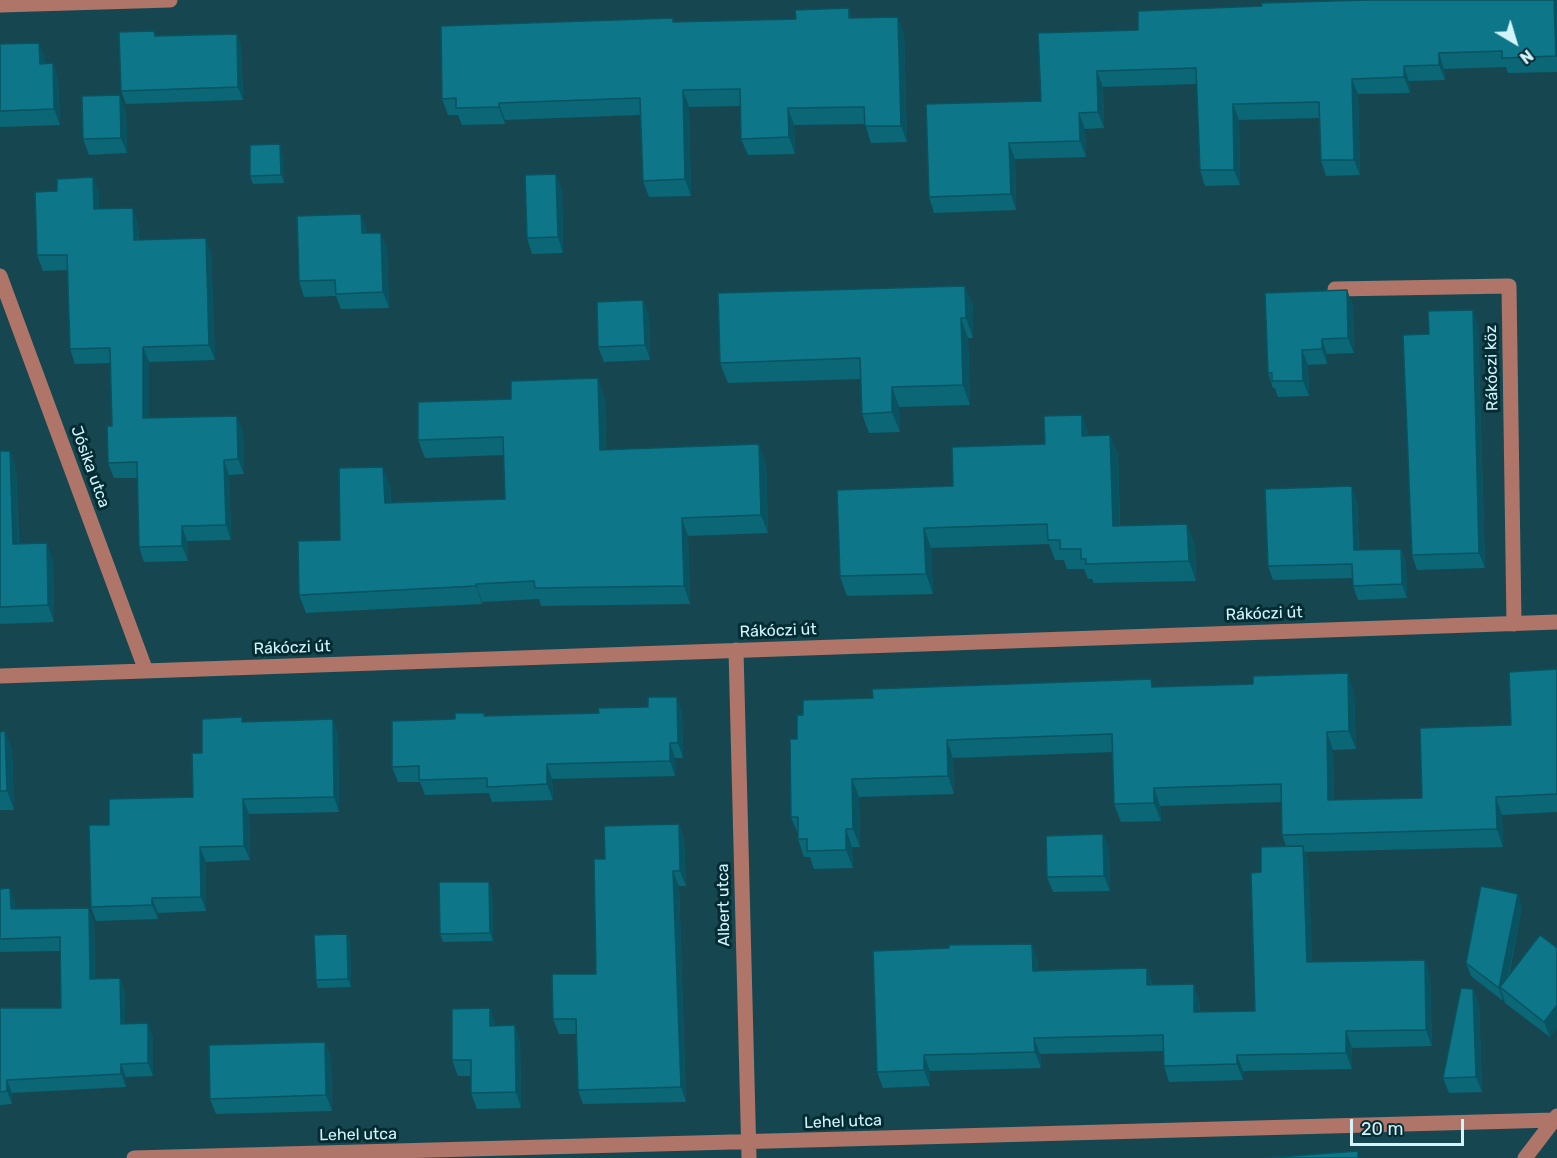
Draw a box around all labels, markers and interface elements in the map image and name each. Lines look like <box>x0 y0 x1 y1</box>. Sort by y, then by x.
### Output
north arrow <box>1485 12 1545 72</box>
text: N <box>1516 46 1537 68</box>
street label: Rákóczi köz <box>1482 325 1502 411</box>
street label: Jósika utca <box>66 423 114 511</box>
street label: Rákóczi út <box>1225 603 1303 625</box>
street label: Rákóczi út <box>739 620 817 642</box>
street label: Rákóczi út <box>253 637 331 659</box>
street label: Albert utca <box>714 863 734 947</box>
scale bar <box>1353 1107 1467 1145</box>
street label: Lehel utca <box>804 1111 882 1133</box>
text: 20 m <box>1361 1118 1403 1140</box>
street label: Lehel utca <box>319 1125 397 1145</box>

